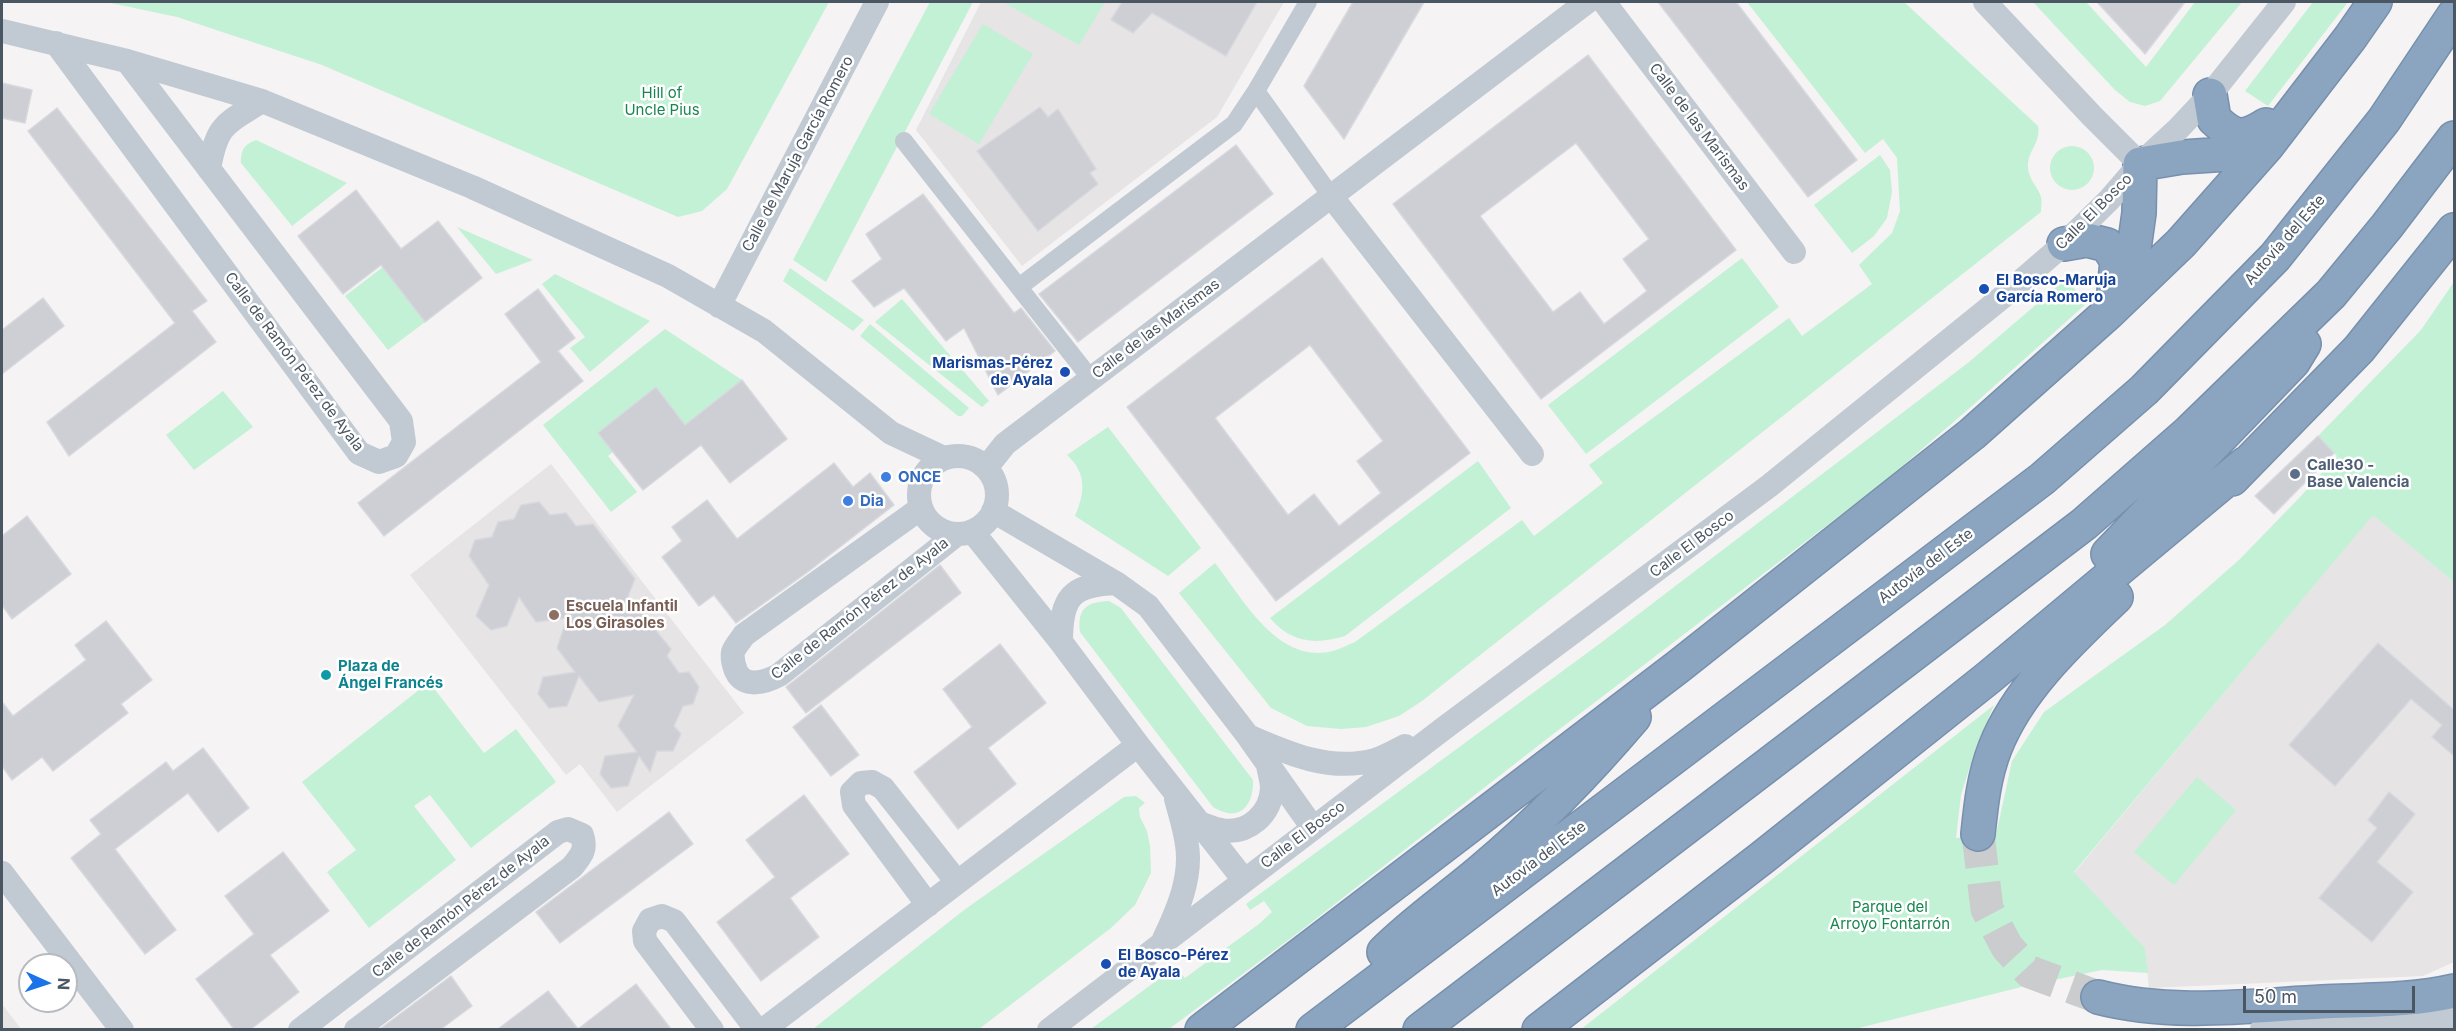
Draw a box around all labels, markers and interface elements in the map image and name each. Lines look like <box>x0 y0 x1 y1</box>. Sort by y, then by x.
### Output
street label: Calle de Maruja García Romero <box>739 53 857 255</box>
street label: Calle de las Marismas <box>1645 60 1753 194</box>
park label: Hill of Uncle Pius <box>624 84 700 119</box>
street label: Calle El Bosco <box>2052 170 2136 254</box>
street label: Autovía del Este <box>2241 191 2329 289</box>
street label: Calle de Ramón Pérez de Ayala <box>221 269 367 455</box>
place label: El Bosco-Maruja García Romero <box>1996 271 2116 306</box>
street label: Calle de las Marismas <box>1089 275 1223 383</box>
marker: El Bosco-Maruja García Romero <box>1977 282 1991 296</box>
place label: Marismas-Pérez de Ayala <box>932 354 1053 389</box>
marker: Marismas-Pérez de Ayala <box>1058 365 1072 379</box>
place label: Calle30 - Base Valencia <box>2307 456 2409 491</box>
marker: Calle30 - Base Valencia <box>2288 467 2302 481</box>
place label: ONCE <box>898 468 941 486</box>
marker: ONCE <box>879 470 893 484</box>
place label: Dia <box>860 492 884 510</box>
marker: Dia <box>841 494 855 508</box>
street label: Calle El Bosco <box>1646 506 1738 582</box>
street label: Autovía del Este <box>1875 525 1977 607</box>
street label: Calle de Ramón Pérez de Ayala <box>768 534 952 684</box>
place label: Escuela Infantil Los Girasoles <box>566 597 678 632</box>
marker: Escuela Infantil Los Girasoles <box>547 608 561 622</box>
place label: Plaza de Ángel Francés <box>338 657 443 692</box>
marker: Plaza de Ángel Francés <box>319 668 333 682</box>
street label: Calle El Bosco <box>1257 797 1349 873</box>
street label: Autovía del Este <box>1488 818 1590 900</box>
street label: Calle de Ramón Pérez de Ayala <box>369 832 553 982</box>
park label: Parque del Arroyo Fontarrón <box>1830 898 1950 933</box>
place label: El Bosco-Pérez de Ayala <box>1118 946 1229 981</box>
north arrow <box>18 953 78 1013</box>
marker: El Bosco-Pérez de Ayala <box>1099 957 1113 971</box>
scale bar <box>2246 974 2418 1012</box>
text: N <box>54 977 74 990</box>
text: 50 m <box>2254 986 2297 1007</box>

